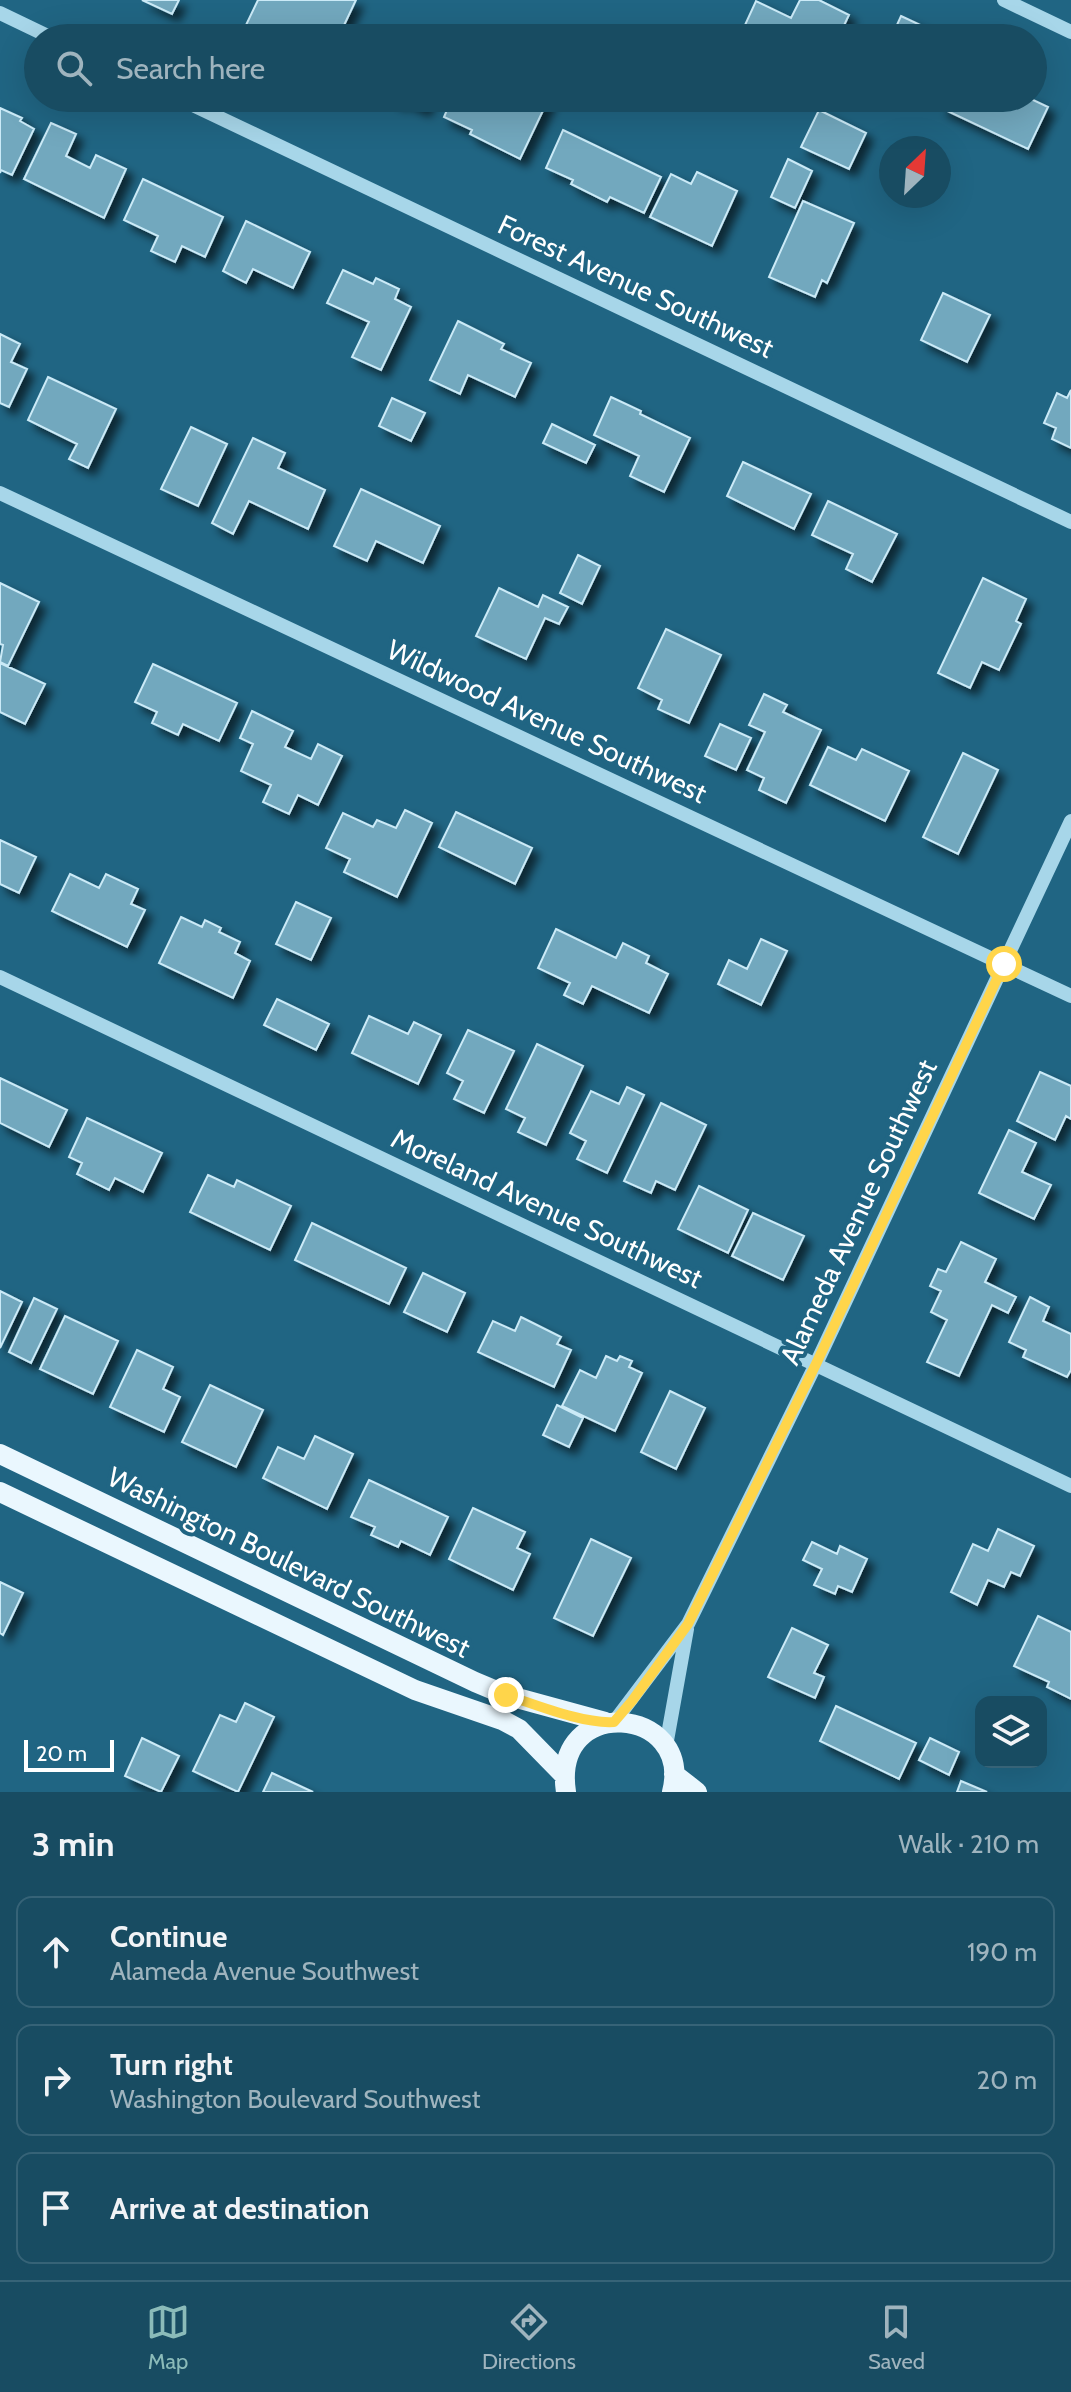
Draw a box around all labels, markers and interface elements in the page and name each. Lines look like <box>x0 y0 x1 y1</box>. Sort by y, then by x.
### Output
search box <box>24 24 1047 112</box>
icon: search <box>52 46 96 90</box>
text: Search here <box>116 50 265 87</box>
north arrow <box>879 136 951 208</box>
street label: Forest Avenue Southwest <box>493 207 779 365</box>
street label: Wildwood Avenue Southwest <box>382 632 712 810</box>
route start <box>986 946 1022 982</box>
street label: Alameda Avenue Southwest <box>772 1054 944 1370</box>
street label: Moreland Avenue Southwest <box>386 1121 708 1295</box>
street label: Washington Boulevard Southwest <box>102 1459 476 1665</box>
route end <box>488 1677 524 1713</box>
map controls <box>975 1696 1047 1768</box>
button: layers <box>975 1696 1047 1768</box>
scale bar <box>24 1736 114 1772</box>
text: 20 m <box>36 1740 87 1767</box>
text: 3 min <box>32 1823 114 1865</box>
text: Walk · 210 m <box>898 1828 1039 1860</box>
text: Continue <box>110 1918 227 1955</box>
icon: ahead <box>34 1930 78 1974</box>
text: 190 m <box>967 1936 1037 1968</box>
text: Alameda Avenue Southwest <box>110 1955 419 1987</box>
text: Turn right <box>110 2046 233 2083</box>
icon: right <box>34 2058 78 2102</box>
text: 20 m <box>977 2064 1037 2096</box>
text: Washington Boulevard Southwest <box>110 2083 480 2115</box>
icon: arrive <box>34 2186 78 2230</box>
text: Arrive at destination <box>110 2190 370 2227</box>
tab: Map <box>146 2300 190 2375</box>
tab: Directions <box>482 2300 576 2375</box>
tab: Saved <box>868 2300 925 2375</box>

